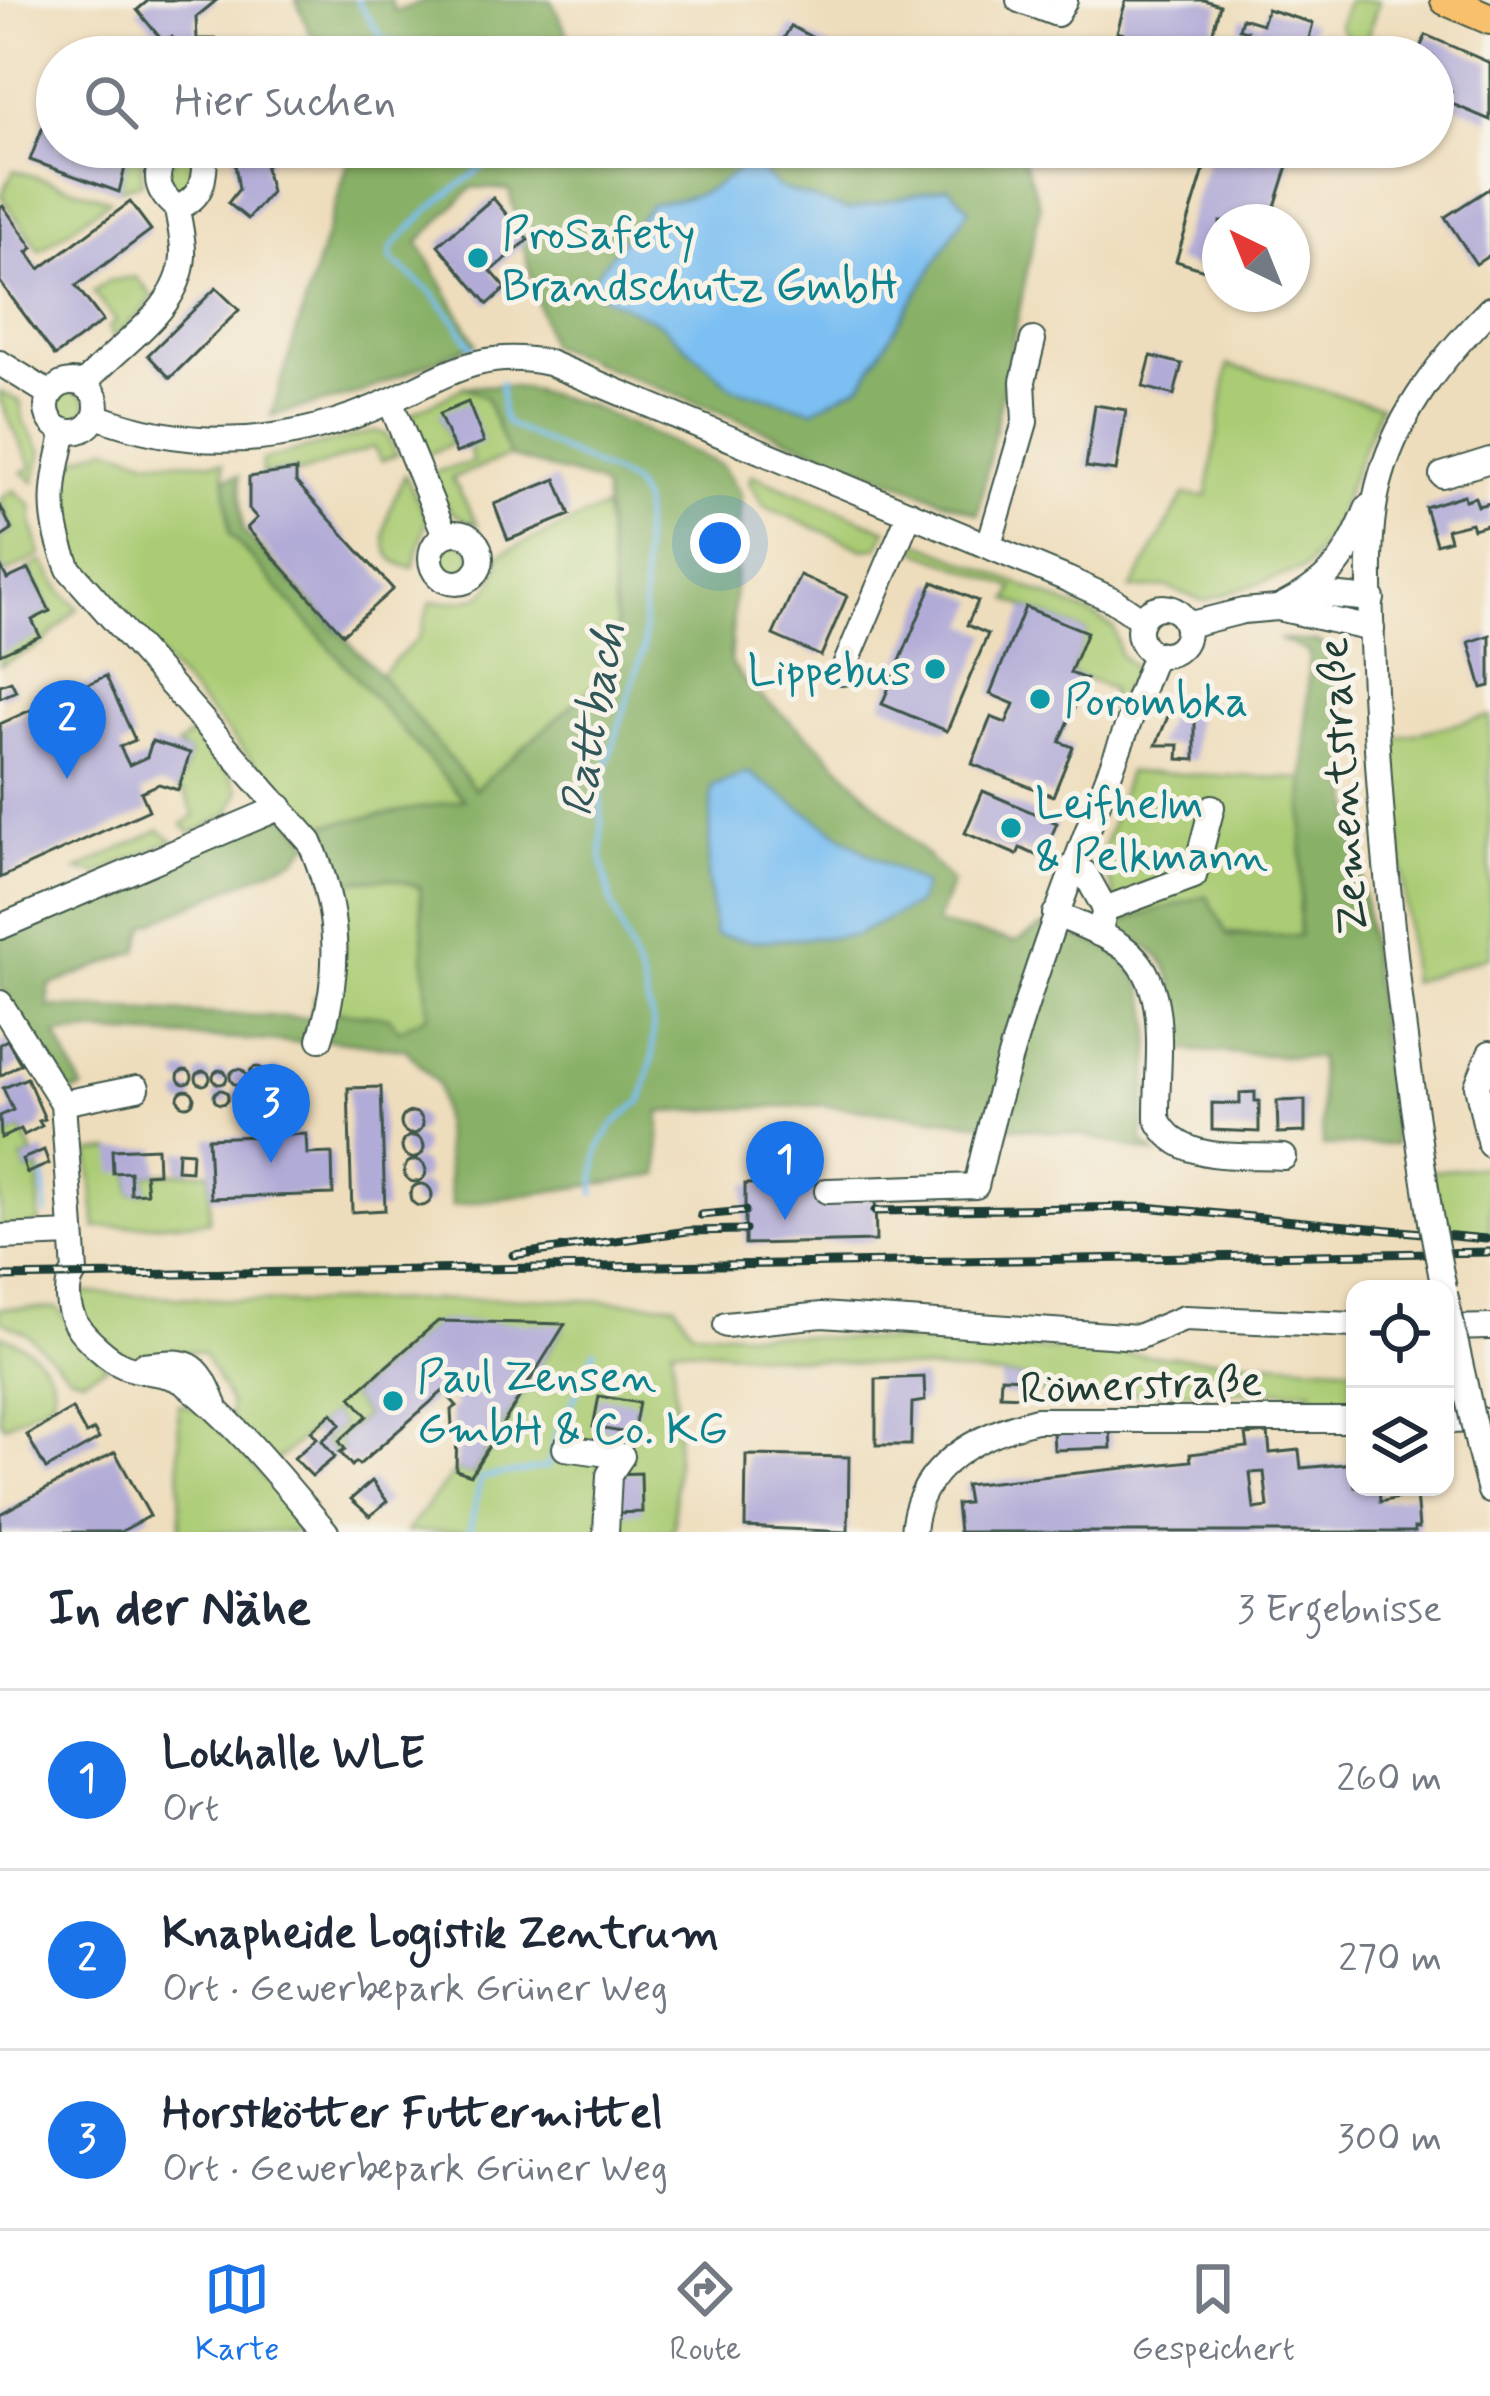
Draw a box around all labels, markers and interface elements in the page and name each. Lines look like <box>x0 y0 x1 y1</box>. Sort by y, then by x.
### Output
search box <box>36 36 1454 168</box>
icon: search <box>78 69 144 135</box>
text: Hier suchen <box>174 73 396 132</box>
north arrow <box>1202 204 1310 312</box>
place label: ProSafety Brandschutz GmbH <box>502 206 898 317</box>
marker: ProSafety Brandschutz GmbH <box>465 245 491 271</box>
your location <box>690 513 750 573</box>
water label: Rattbach <box>546 618 642 821</box>
street label: Zementstraße <box>1305 635 1384 936</box>
place label: Lippebus <box>748 643 911 702</box>
marker: Lippebus <box>922 656 948 682</box>
place label: Porombka <box>1064 673 1248 732</box>
pin: 2 <box>28 680 106 779</box>
marker: Porombka <box>1027 686 1053 712</box>
place label: Leifhelm & Pelkmann <box>1035 776 1268 887</box>
marker: Leifhelm & Pelkmann <box>998 815 1024 841</box>
pin: 3 <box>232 1064 310 1163</box>
pin: 1 <box>746 1121 824 1220</box>
map controls <box>1346 1280 1454 1496</box>
button: locate <box>1346 1280 1454 1388</box>
place label: Paul Zensen GmbH & Co. KG <box>417 1349 728 1460</box>
street label: Römerstraße <box>1019 1353 1263 1420</box>
marker: Paul Zensen GmbH & Co. KG <box>380 1388 406 1414</box>
button: layers <box>1346 1388 1454 1496</box>
text: In der Nähe <box>48 1577 311 1643</box>
text: 3 Ergebnisse <box>1237 1585 1442 1636</box>
text: Lokhalle WLE <box>162 1725 425 1784</box>
text: 1 <box>78 1754 96 1805</box>
text: 260 m <box>1336 1754 1442 1805</box>
text: Ort <box>162 1784 219 1835</box>
text: Knapheide Logistik Zentrum <box>162 1905 719 1964</box>
text: 2 <box>77 1934 97 1985</box>
text: 270 m <box>1338 1934 1442 1985</box>
text: Ort · Gewerbepark Grüner Weg <box>162 1964 668 2015</box>
text: Horstkötter Futtermittel <box>162 2085 663 2144</box>
text: 3 <box>78 2114 96 2165</box>
text: 300 m <box>1337 2114 1442 2165</box>
text: Ort · Gewerbepark Grüner Weg <box>162 2144 668 2195</box>
tab: Karte <box>195 2256 279 2372</box>
tab: Route <box>670 2256 741 2372</box>
tab: Gespeichert <box>1132 2256 1295 2372</box>

